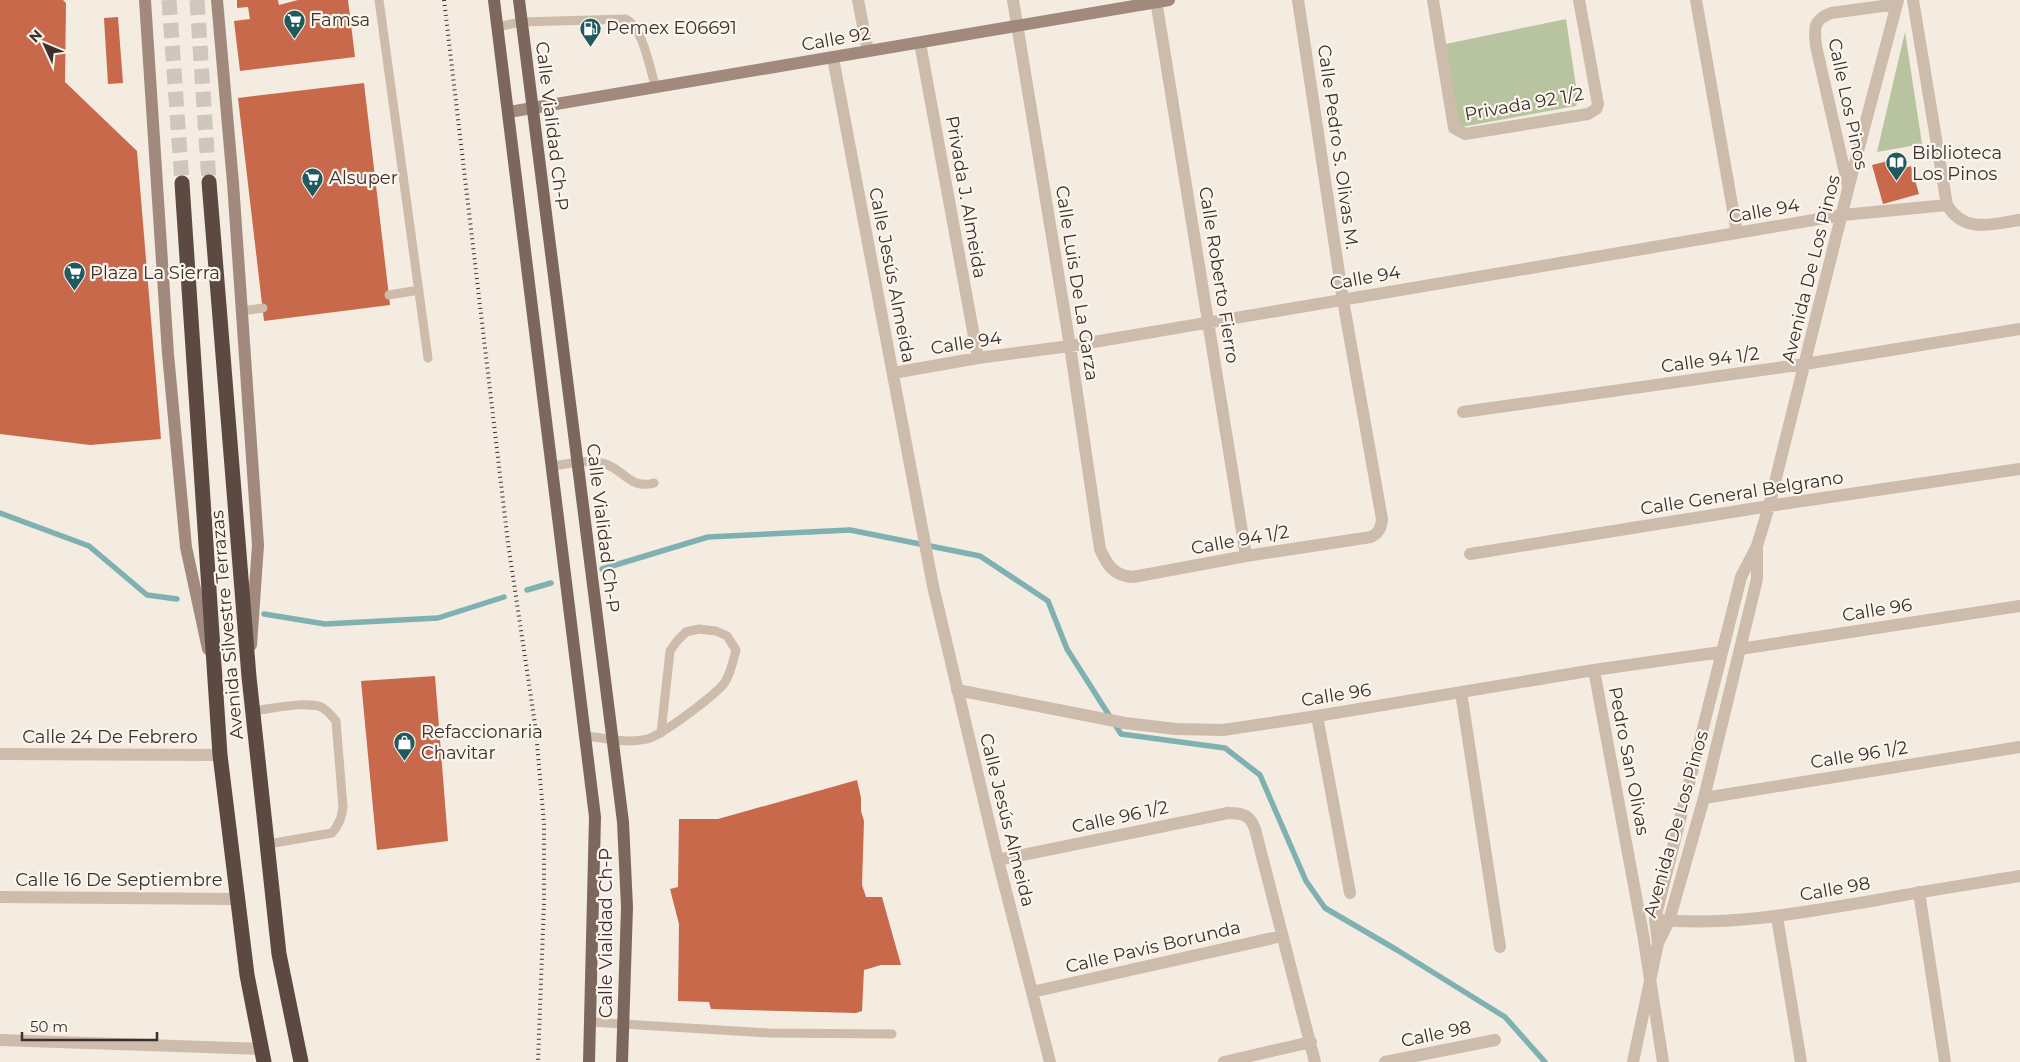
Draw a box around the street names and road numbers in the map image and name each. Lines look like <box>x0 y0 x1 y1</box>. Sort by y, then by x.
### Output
street label: Calle 92 <box>800 22 872 56</box>
street label: Calle Los Pinos <box>1823 36 1873 172</box>
street label: Calle Vialidad Ch-P <box>531 40 573 212</box>
street label: Calle Pedro S. Olivas M. <box>1313 43 1363 251</box>
street label: Privada 92 1/2 <box>1463 83 1585 125</box>
street label: Privada J. Almeida <box>941 114 991 280</box>
street label: Avenida De Los Pinos <box>1777 172 1845 365</box>
street label: Calle Luis De La Garza <box>1051 184 1103 382</box>
street label: Calle Jesús Almeida <box>864 185 920 365</box>
street label: Calle Roberto Fierro <box>1194 185 1244 365</box>
street label: Calle 94 <box>1727 194 1801 228</box>
street label: Calle 94 <box>1328 261 1402 295</box>
street label: Calle 94 <box>929 327 1003 359</box>
street label: Calle 94 1/2 <box>1660 342 1760 378</box>
street label: Calle Vialidad Ch-P <box>582 442 624 614</box>
street label: Calle General Belgrano <box>1639 466 1845 520</box>
street label: Avenida Silvestre Terrazas <box>206 509 248 741</box>
street label: Calle 94 1/2 <box>1189 521 1291 559</box>
street label: Calle 96 <box>1840 594 1914 626</box>
street label: Calle 96 <box>1299 679 1373 711</box>
street label: Pedro San Olivas <box>1604 685 1654 837</box>
street label: Calle 24 De Febrero <box>22 726 198 748</box>
street label: Avenida De Los Pinos <box>1639 728 1713 920</box>
street label: Calle Jesús Almeida <box>975 731 1039 909</box>
street label: Calle 96 1/2 <box>1809 736 1909 774</box>
street label: Calle 96 1/2 <box>1070 796 1170 838</box>
street label: Calle Vialidad Ch-P <box>595 848 617 1018</box>
street label: Calle 16 De Septiembre <box>15 869 223 891</box>
street label: Calle 98 <box>1798 872 1872 906</box>
street label: Calle Pavis Borunda <box>1063 916 1243 978</box>
street label: Calle 98 <box>1399 1016 1473 1052</box>

